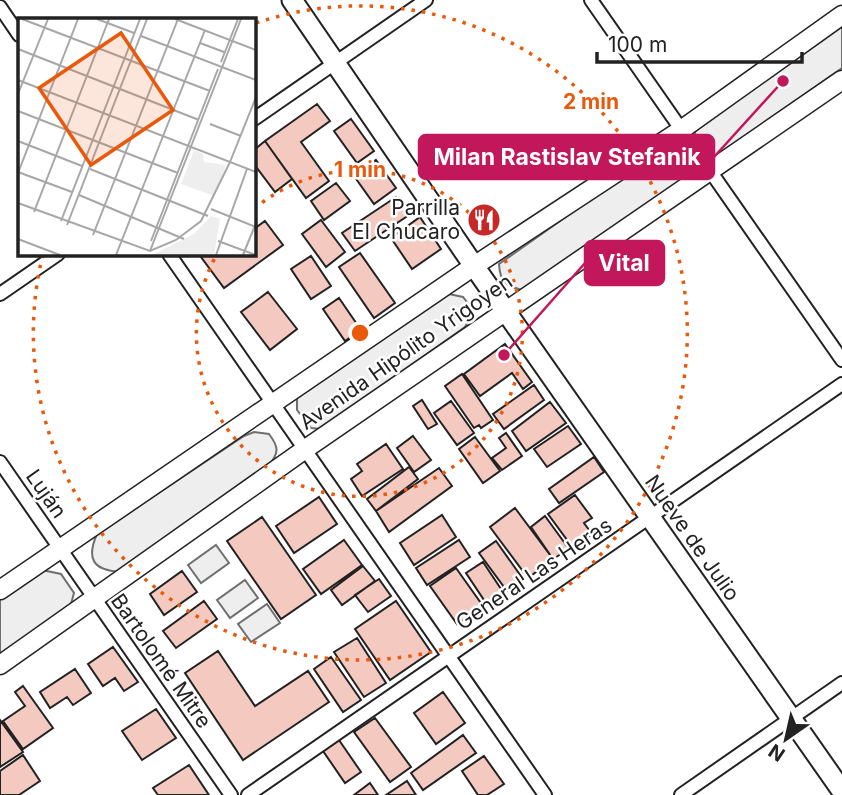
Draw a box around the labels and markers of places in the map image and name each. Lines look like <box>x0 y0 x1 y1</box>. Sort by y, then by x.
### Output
callout: Milan Rastislav Stefanik <box>419 135 714 179</box>
place label: Parrilla El Chucaro <box>352 195 460 244</box>
restaurant icon: Parrilla El Chucaro <box>465 201 503 239</box>
callout: Vital <box>585 241 664 285</box>
centre of rings <box>348 321 372 345</box>

